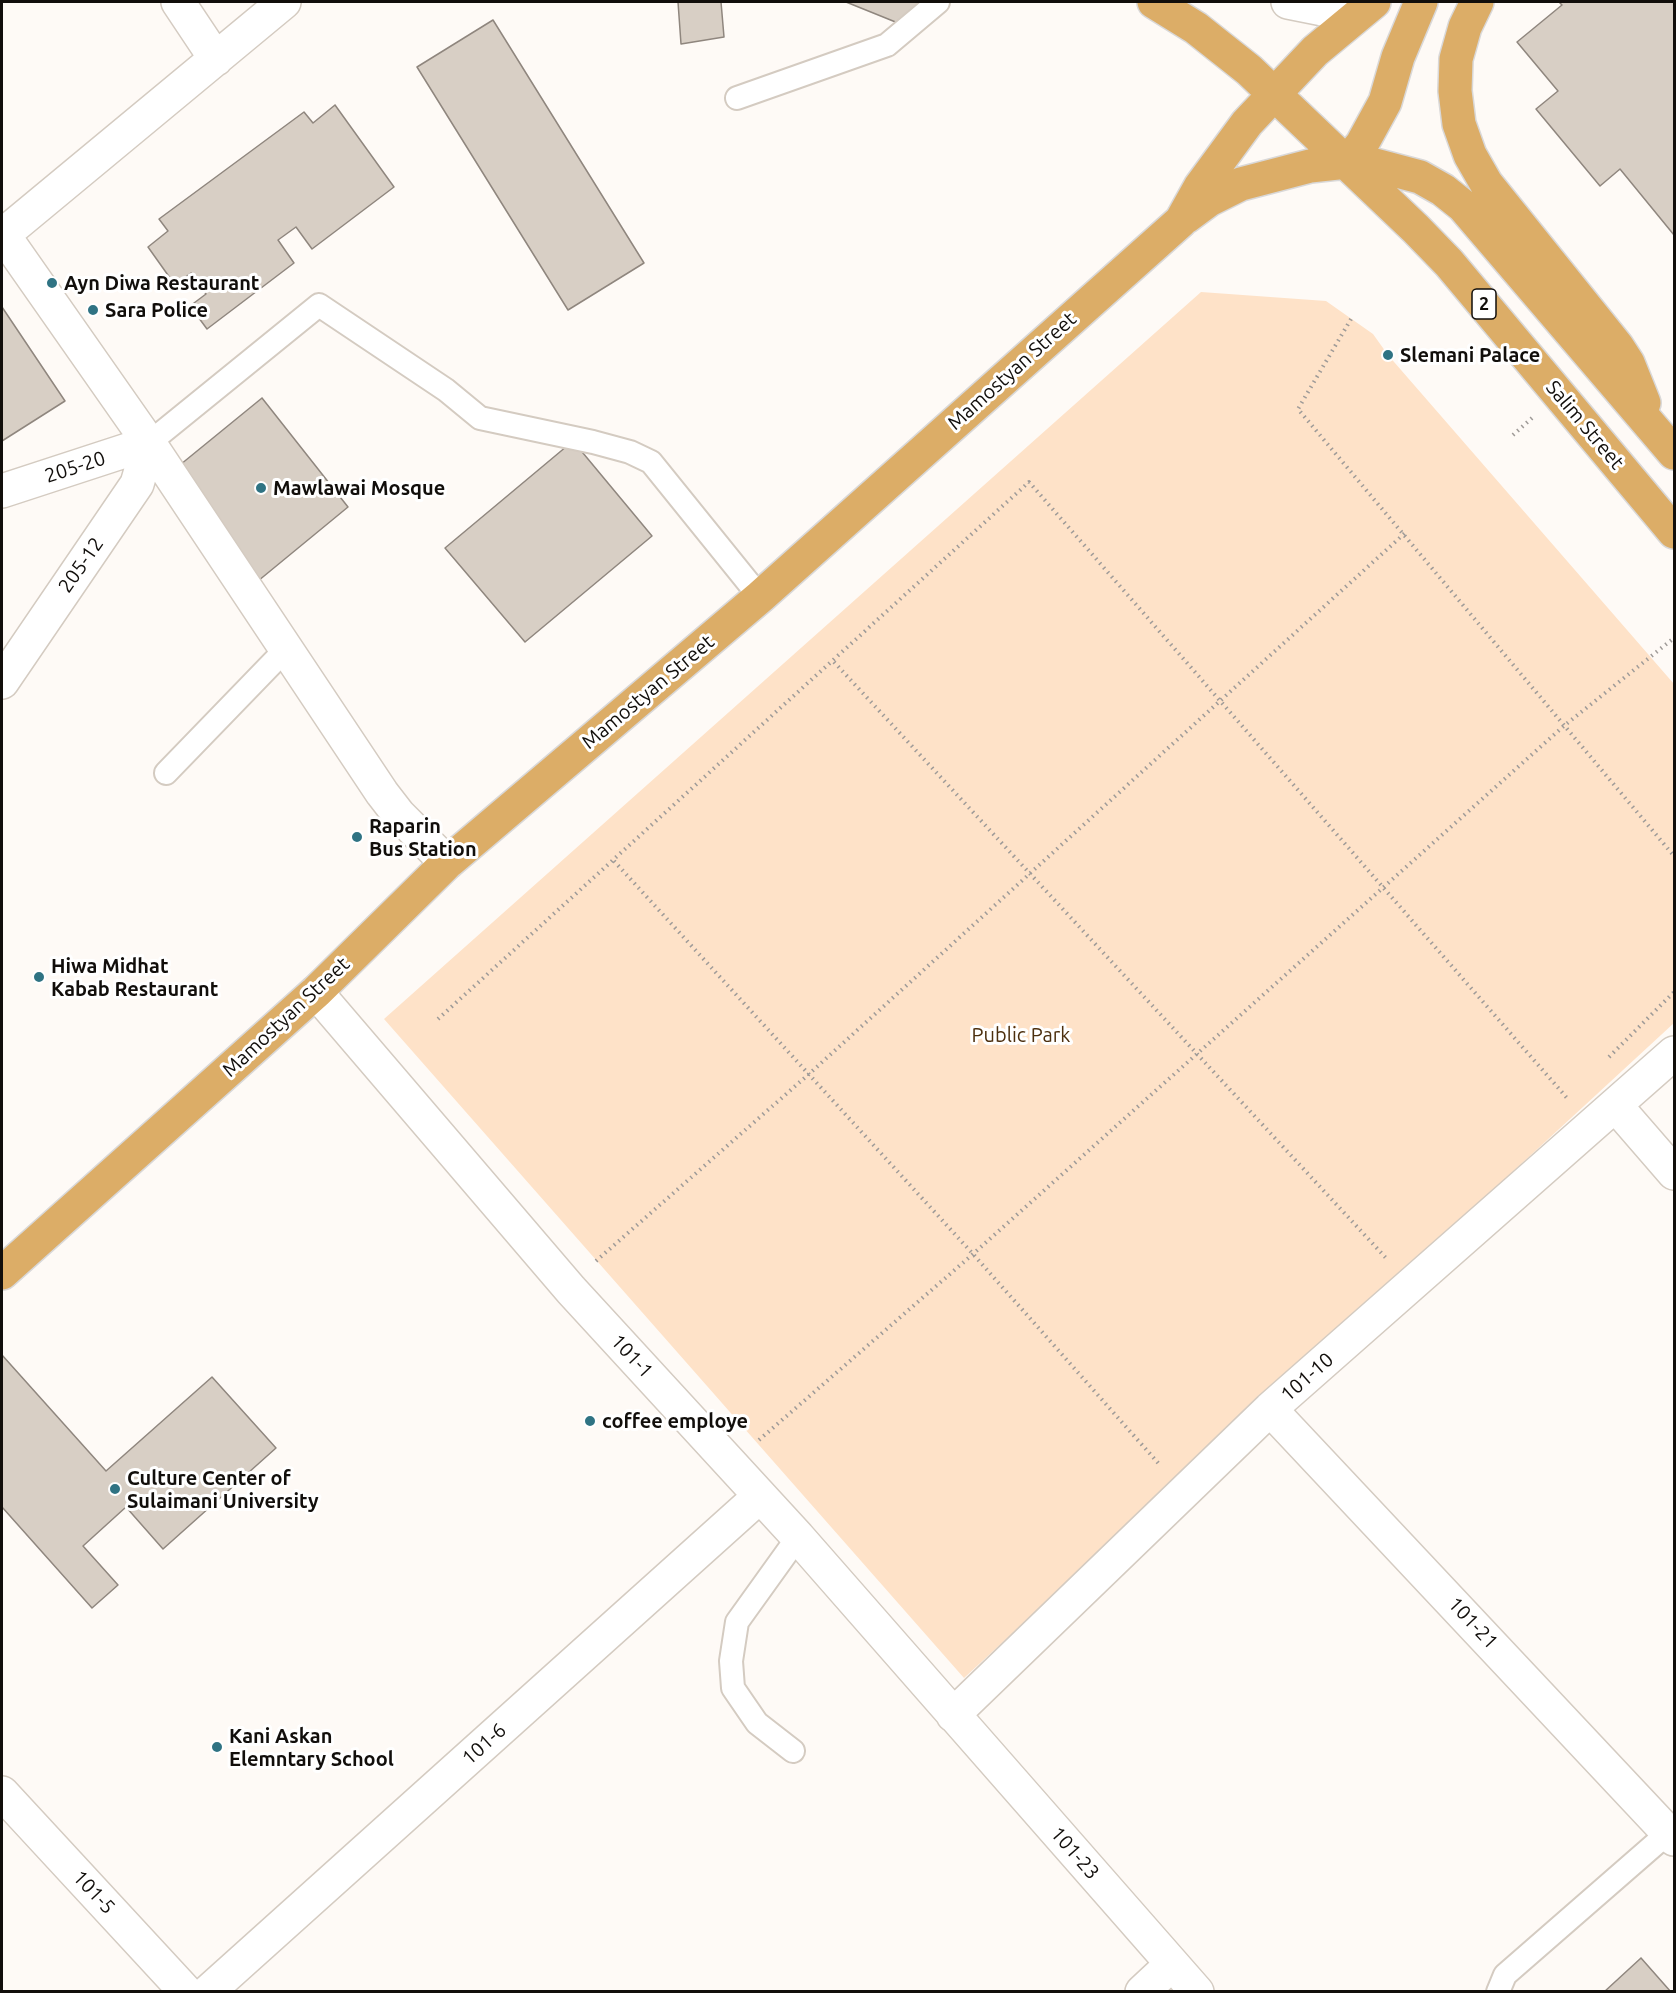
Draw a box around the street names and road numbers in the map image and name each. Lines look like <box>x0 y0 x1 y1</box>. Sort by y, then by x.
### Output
road number: 2 <box>1472 289 1496 319</box>
street label: Mamostyan Street <box>943 307 1081 435</box>
street label: Salim Street <box>1541 376 1629 474</box>
street label: 205-20 <box>42 446 108 488</box>
street label: 205-12 <box>53 533 109 597</box>
street label: Mamostyan Street <box>577 630 719 754</box>
street label: Mamostyan Street <box>218 952 354 1082</box>
street label: 101-1 <box>606 1329 658 1383</box>
street label: 101-10 <box>1276 1348 1338 1406</box>
street label: 101-21 <box>1443 1592 1503 1654</box>
street label: 101-6 <box>457 1718 511 1770</box>
street label: 101-23 <box>1046 1822 1104 1884</box>
street label: 101-5 <box>68 1865 120 1919</box>

